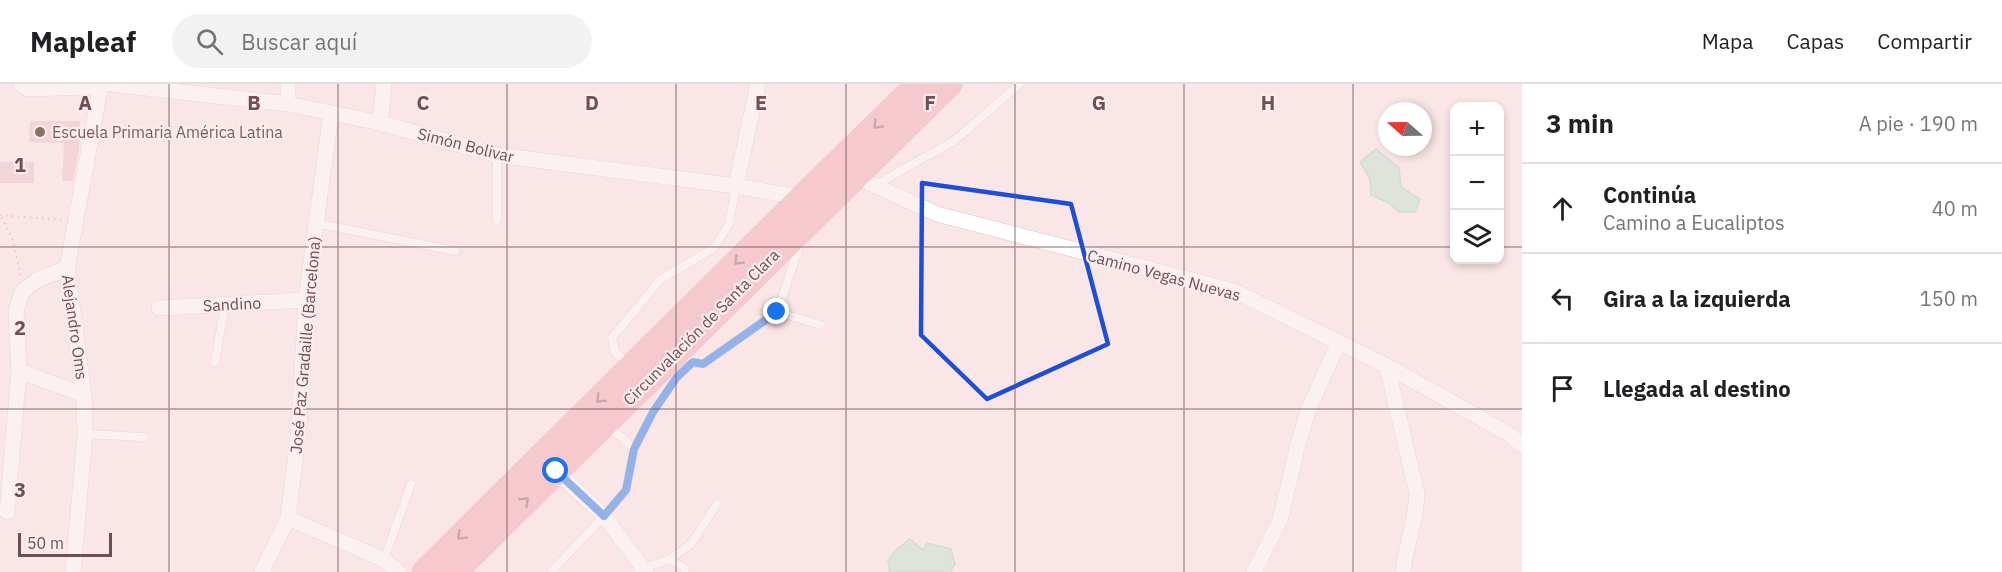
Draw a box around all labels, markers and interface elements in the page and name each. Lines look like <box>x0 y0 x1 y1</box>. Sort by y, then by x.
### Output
search box <box>172 14 592 68</box>
text: Mapleaf <box>30 23 136 60</box>
icon: search <box>193 25 226 58</box>
text: Buscar aquí <box>241 27 357 56</box>
text: Mapa <box>1702 27 1753 55</box>
text: Capas <box>1786 27 1844 55</box>
text: Compartir <box>1877 27 1972 55</box>
text: A <box>78 89 92 116</box>
text: B <box>247 89 261 116</box>
text: C <box>416 89 430 116</box>
text: D <box>585 89 599 116</box>
text: E <box>755 89 767 116</box>
text: F <box>924 89 936 116</box>
text: G <box>1092 89 1106 116</box>
text: H <box>1261 89 1275 116</box>
north arrow <box>1378 102 1432 156</box>
map controls <box>1450 102 1504 264</box>
button: + <box>1450 102 1504 156</box>
text: 3 min <box>1546 106 1614 140</box>
text: A pie · 190 m <box>1859 110 1978 137</box>
one-way arrow <box>874 117 885 128</box>
place label: Escuela Primaria América Latina <box>52 122 283 142</box>
street label: Simón Bolivar <box>416 123 517 167</box>
marker: Escuela Primaria América Latina <box>33 125 47 139</box>
text: 1 <box>14 151 26 178</box>
button: − <box>1450 156 1504 210</box>
text: Continúa <box>1603 180 1696 209</box>
icon: ahead <box>1546 192 1579 225</box>
text: 40 m <box>1932 195 1978 222</box>
text: Camino a Eucaliptos <box>1603 209 1785 236</box>
button: layers <box>1450 210 1504 264</box>
street label: José Paz Gradaille (Barcelona) <box>286 235 324 455</box>
street label: Circunvalación de Santa Clara <box>619 244 784 409</box>
street label: Camino Vegas Nuevas <box>1085 245 1243 305</box>
one-way arrow <box>734 254 745 265</box>
street label: Alejandro Oms <box>58 273 92 381</box>
icon: left <box>1546 282 1579 315</box>
text: Gira a la izquierda <box>1603 284 1791 313</box>
text: 150 m <box>1920 285 1978 312</box>
street label: Sandino <box>202 292 262 316</box>
route end <box>763 298 789 324</box>
text: 2 <box>14 314 26 341</box>
icon: arrive <box>1546 372 1579 405</box>
text: Llegada al destino <box>1603 374 1791 403</box>
one-way arrow <box>596 391 607 402</box>
route start <box>542 457 568 483</box>
text: 3 <box>14 476 26 503</box>
one-way arrow <box>518 498 529 509</box>
one-way arrow <box>458 529 468 540</box>
scale bar <box>18 530 112 558</box>
text: 50 m <box>27 533 64 553</box>

